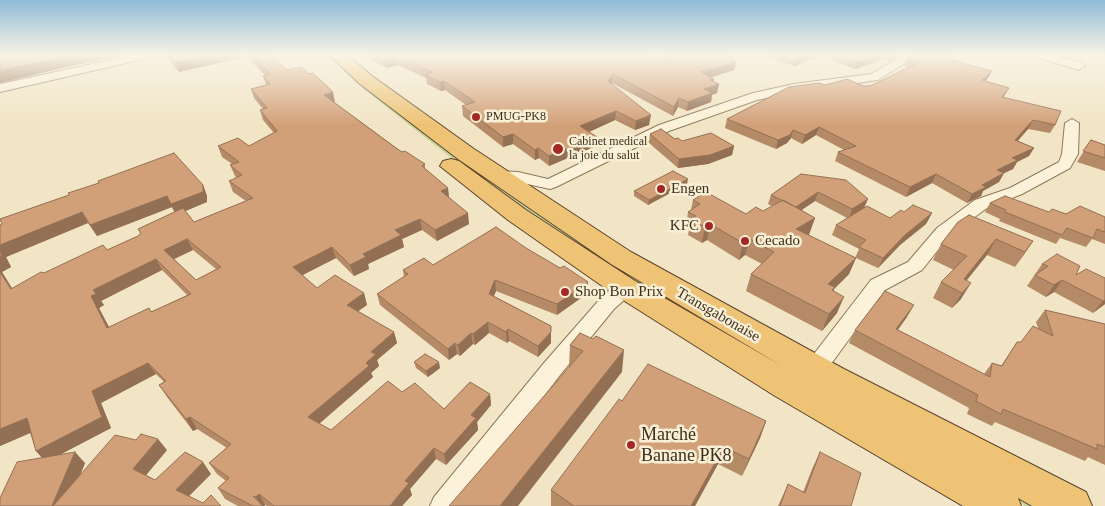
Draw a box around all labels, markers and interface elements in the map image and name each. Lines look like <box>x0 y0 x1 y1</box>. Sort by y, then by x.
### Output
place label: PMUG-PK8 <box>486 110 546 124</box>
marker: PMUG-PK8 <box>470 111 482 123</box>
place label: Cabinet medical la joie du salut <box>569 135 647 163</box>
marker: Cabinet medical la joie du salut <box>551 142 565 156</box>
place label: Engen <box>671 180 709 198</box>
marker: Engen <box>655 183 667 195</box>
place label: KFC <box>670 217 699 235</box>
marker: KFC <box>703 220 715 232</box>
place label: Cecado <box>755 232 800 250</box>
marker: Cecado <box>739 235 751 247</box>
place label: Shop Bon Prix <box>575 283 663 301</box>
street label: Transgabonaise <box>673 284 763 346</box>
marker: Shop Bon Prix <box>559 286 571 298</box>
place label: Marché Banane PK8 <box>641 424 731 466</box>
marker: Marché Banane PK8 <box>625 439 637 451</box>

